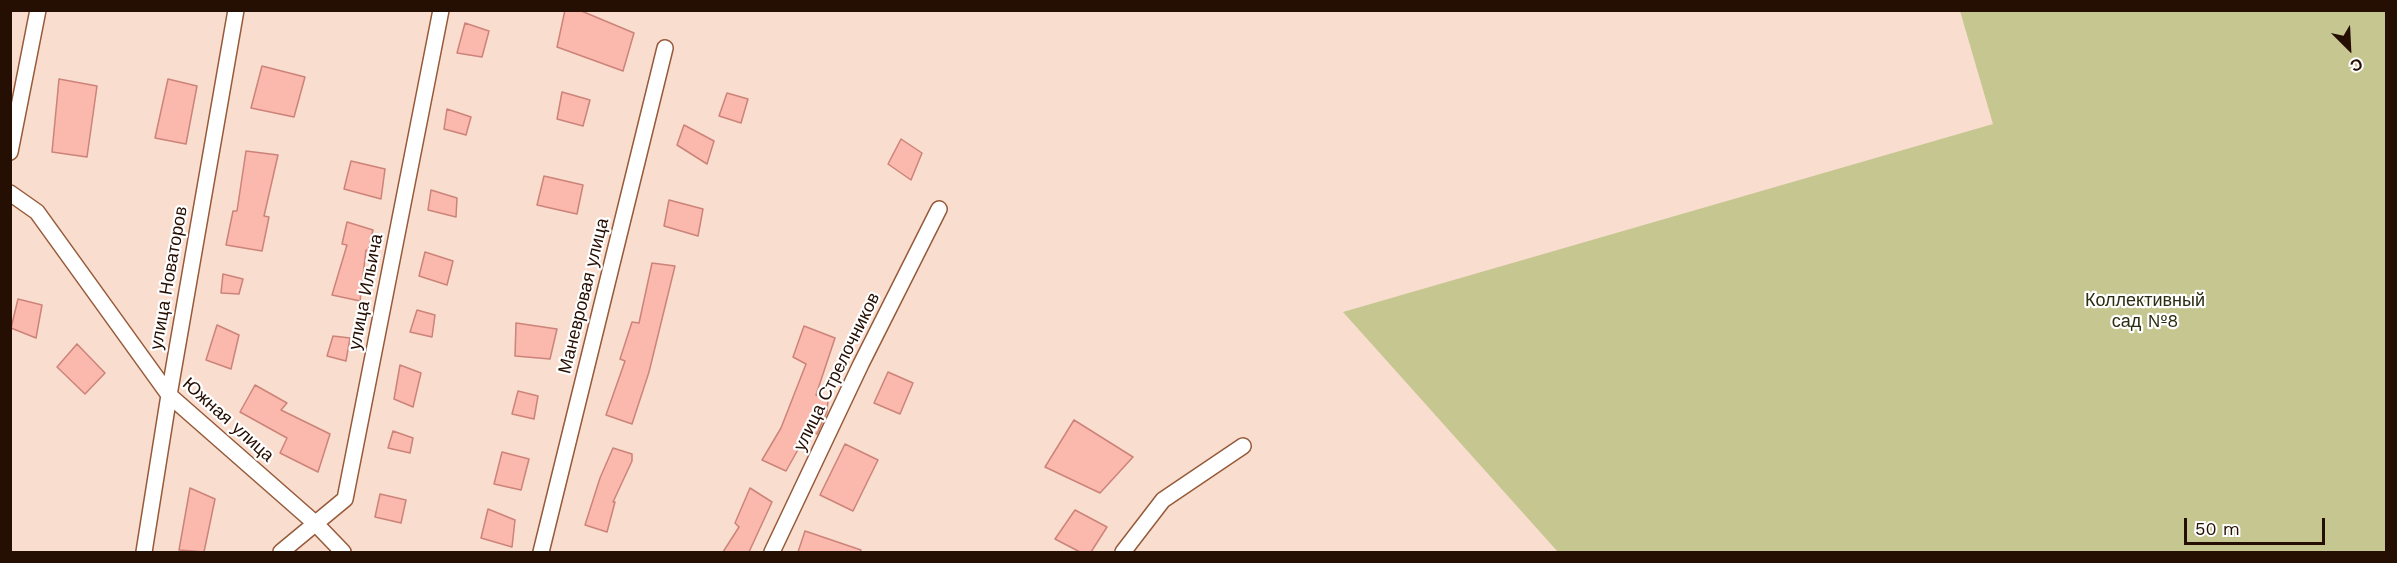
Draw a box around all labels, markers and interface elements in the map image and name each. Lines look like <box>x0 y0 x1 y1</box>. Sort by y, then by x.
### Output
north arrow <box>2319 18 2379 78</box>
text: С <box>2347 54 2366 76</box>
street label: улица Новаторов <box>146 205 192 351</box>
street label: Маневровая улица <box>554 216 614 376</box>
street label: улица Ильича <box>344 232 388 352</box>
street label: улица Стрелочников <box>789 289 885 455</box>
park label: Коллективный сад №8 <box>2085 290 2205 332</box>
street label: Южная улица <box>178 373 278 467</box>
scale bar <box>2187 506 2328 544</box>
text: 50 m <box>2195 518 2240 539</box>

